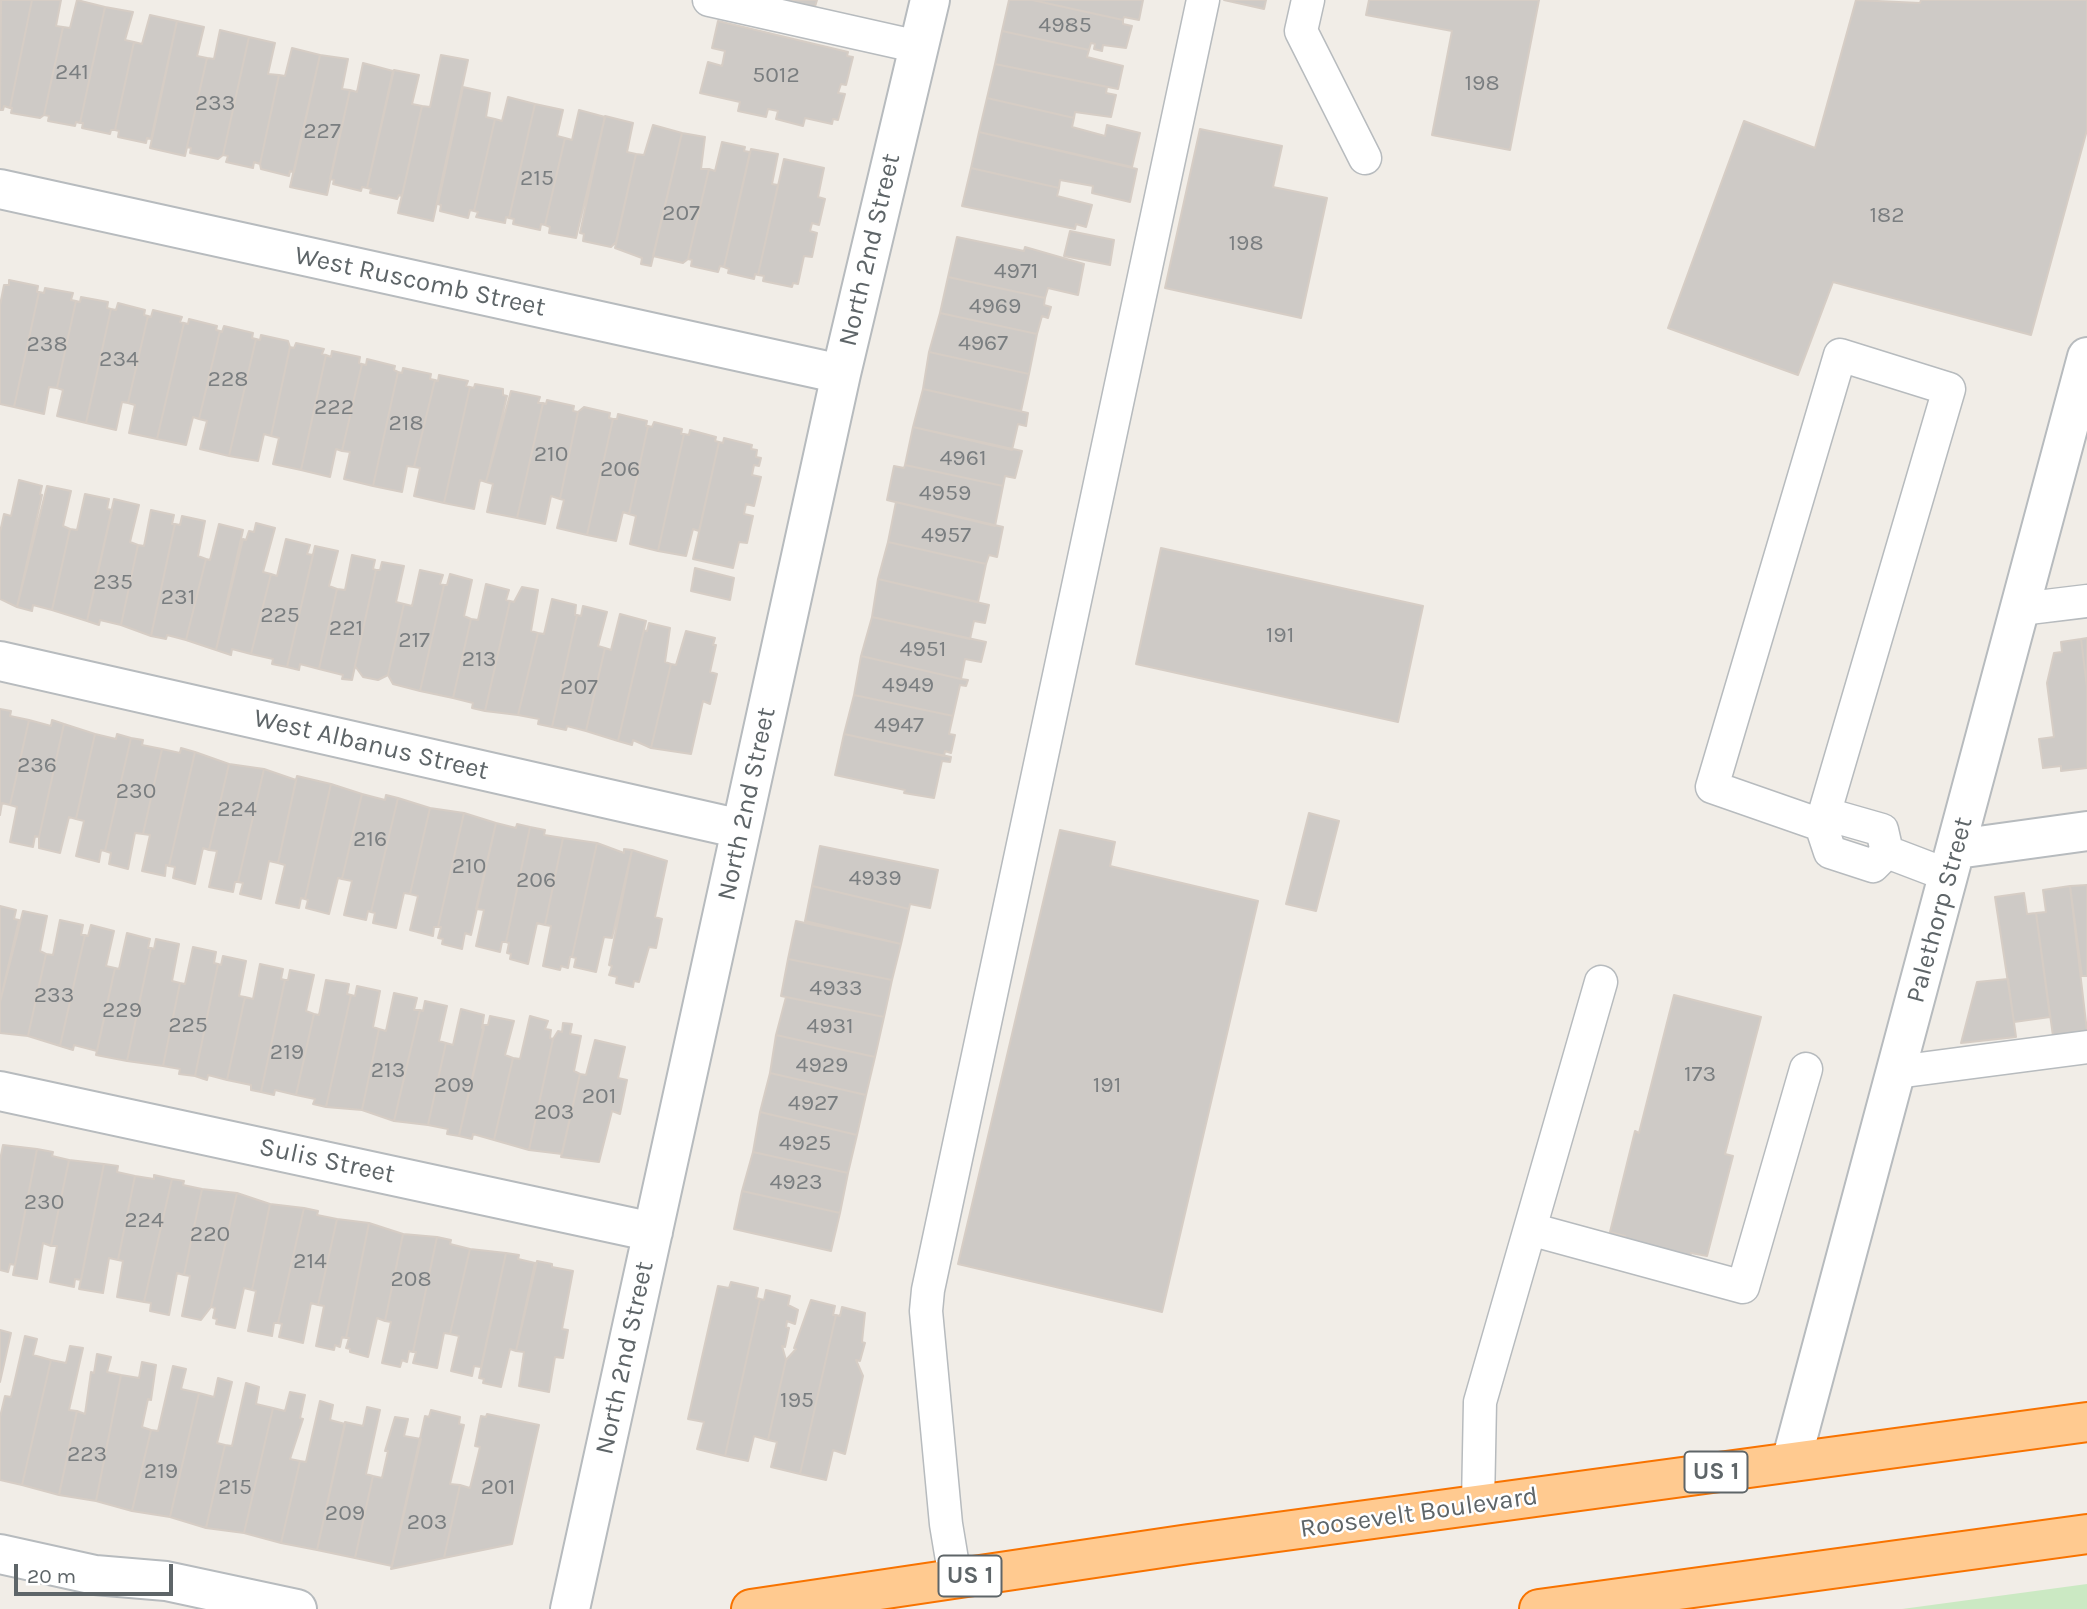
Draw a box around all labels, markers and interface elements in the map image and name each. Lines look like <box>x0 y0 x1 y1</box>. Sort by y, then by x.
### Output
house number: 4985 <box>1038 11 1092 39</box>
house number: 241 <box>55 58 89 86</box>
house number: 5012 <box>752 61 800 89</box>
house number: 198 <box>1464 69 1500 97</box>
house number: 233 <box>195 89 235 117</box>
house number: 227 <box>303 117 341 145</box>
street label: North 2nd Street <box>833 151 907 349</box>
house number: 215 <box>520 164 554 192</box>
house number: 207 <box>662 199 700 227</box>
house number: 182 <box>1869 201 1905 229</box>
house number: 198 <box>1228 229 1264 257</box>
street label: West Ruscomb Street <box>292 240 548 324</box>
house number: 4971 <box>994 257 1038 285</box>
house number: 4969 <box>969 292 1021 320</box>
house number: 4967 <box>958 329 1008 357</box>
house number: 238 <box>26 330 68 358</box>
house number: 234 <box>99 345 139 373</box>
house number: 228 <box>208 365 248 393</box>
house number: 222 <box>314 393 354 421</box>
house number: 218 <box>388 409 424 437</box>
house number: 210 <box>534 440 568 468</box>
house number: 4961 <box>940 444 986 472</box>
house number: 206 <box>600 455 640 483</box>
house number: 4959 <box>919 479 971 507</box>
house number: 4957 <box>921 521 971 549</box>
house number: 235 <box>93 568 133 596</box>
house number: 231 <box>161 583 195 611</box>
house number: 225 <box>260 601 300 629</box>
house number: 221 <box>329 614 363 642</box>
house number: 191 <box>1266 621 1294 649</box>
house number: 217 <box>398 626 430 654</box>
house number: 4951 <box>900 635 946 663</box>
house number: 213 <box>462 645 496 673</box>
house number: 4949 <box>882 671 934 699</box>
house number: 207 <box>560 673 598 701</box>
street label: West Albanus Street <box>251 703 491 787</box>
street label: North 2nd Street <box>711 705 783 903</box>
house number: 4947 <box>874 711 924 739</box>
house number: 236 <box>17 751 57 779</box>
house number: 230 <box>116 777 156 805</box>
house number: 224 <box>217 795 257 823</box>
street label: Palethorp Street <box>1900 814 1980 1006</box>
house number: 216 <box>353 825 387 853</box>
house number: 210 <box>452 852 486 880</box>
house number: 4939 <box>848 864 902 892</box>
house number: 206 <box>516 866 556 894</box>
house number: 4933 <box>809 974 863 1002</box>
house number: 233 <box>34 981 74 1009</box>
house number: 229 <box>102 996 142 1024</box>
house number: 225 <box>168 1011 208 1039</box>
house number: 4931 <box>806 1012 854 1040</box>
house number: 219 <box>270 1038 304 1066</box>
house number: 4929 <box>796 1051 848 1079</box>
house number: 213 <box>371 1056 405 1084</box>
house number: 173 <box>1684 1060 1716 1088</box>
house number: 209 <box>434 1071 474 1099</box>
house number: 191 <box>1093 1071 1121 1099</box>
house number: 201 <box>582 1082 616 1110</box>
house number: 4927 <box>788 1089 838 1117</box>
house number: 203 <box>534 1098 574 1126</box>
house number: 4925 <box>779 1129 831 1157</box>
street label: Sulis Street <box>256 1131 398 1191</box>
house number: 4923 <box>769 1168 823 1196</box>
house number: 230 <box>24 1188 64 1216</box>
house number: 224 <box>124 1206 164 1234</box>
house number: 220 <box>190 1220 230 1248</box>
house number: 214 <box>293 1247 327 1275</box>
street label: North 2nd Street <box>589 1259 661 1457</box>
house number: 208 <box>390 1265 432 1293</box>
house number: 195 <box>780 1386 814 1414</box>
house number: 223 <box>67 1440 107 1468</box>
road number: US 1 <box>1684 1452 1748 1492</box>
house number: 219 <box>144 1457 178 1485</box>
house number: 215 <box>218 1473 252 1501</box>
house number: 201 <box>481 1473 515 1501</box>
street label: Roosevelt Boulevard <box>1298 1481 1540 1545</box>
house number: 209 <box>325 1499 365 1527</box>
house number: 203 <box>407 1508 447 1536</box>
scale bar <box>18 1550 177 1594</box>
road number: US 1 <box>939 1556 1002 1596</box>
text: 20 m <box>27 1564 76 1588</box>

